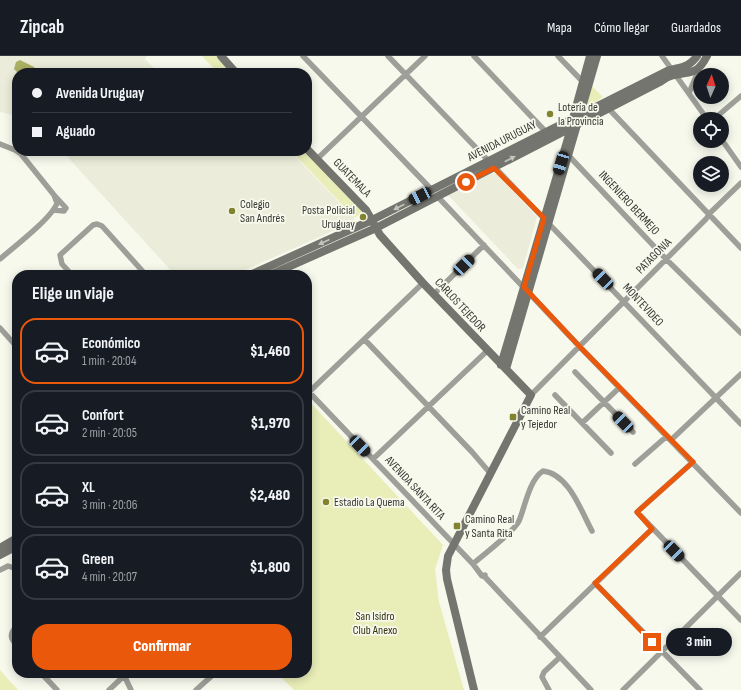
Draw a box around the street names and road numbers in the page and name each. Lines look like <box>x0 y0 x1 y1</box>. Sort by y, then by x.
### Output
street label: AVENIDA URUGUAY <box>464 117 539 165</box>
street label: GUATEMALA <box>330 155 375 201</box>
street label: INGENIERO BERMEJO <box>595 168 663 238</box>
street label: PATAGONIA <box>633 234 676 277</box>
street label: CARLOS TEJEDOR <box>431 275 489 335</box>
street label: MONTEVIDEO <box>619 280 667 330</box>
street label: AVENIDA SANTA RITA <box>381 452 449 524</box>

